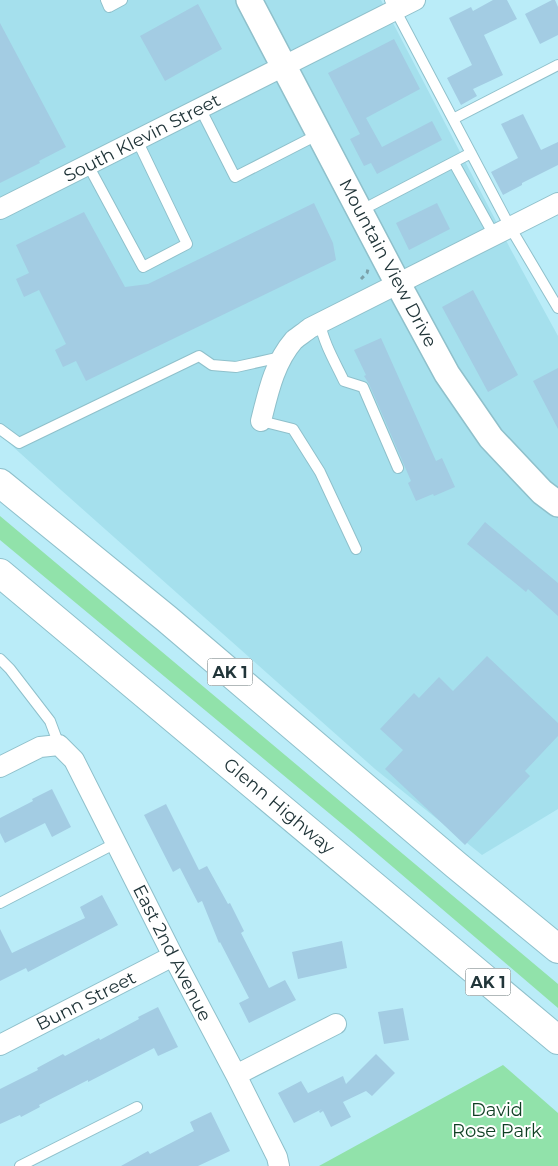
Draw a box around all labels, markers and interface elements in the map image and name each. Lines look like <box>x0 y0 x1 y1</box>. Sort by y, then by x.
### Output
street label: South Klevin Street <box>60 89 224 187</box>
street label: Mountain View Drive <box>334 175 442 351</box>
road number: AK 1 <box>208 659 252 686</box>
street label: Glenn Highway <box>219 753 339 859</box>
street label: East 2nd Avenue <box>128 881 216 1025</box>
street label: Bunn Street <box>32 966 140 1036</box>
road number: AK 1 <box>466 969 510 996</box>
park label: David Rose Park <box>452 1099 542 1142</box>

